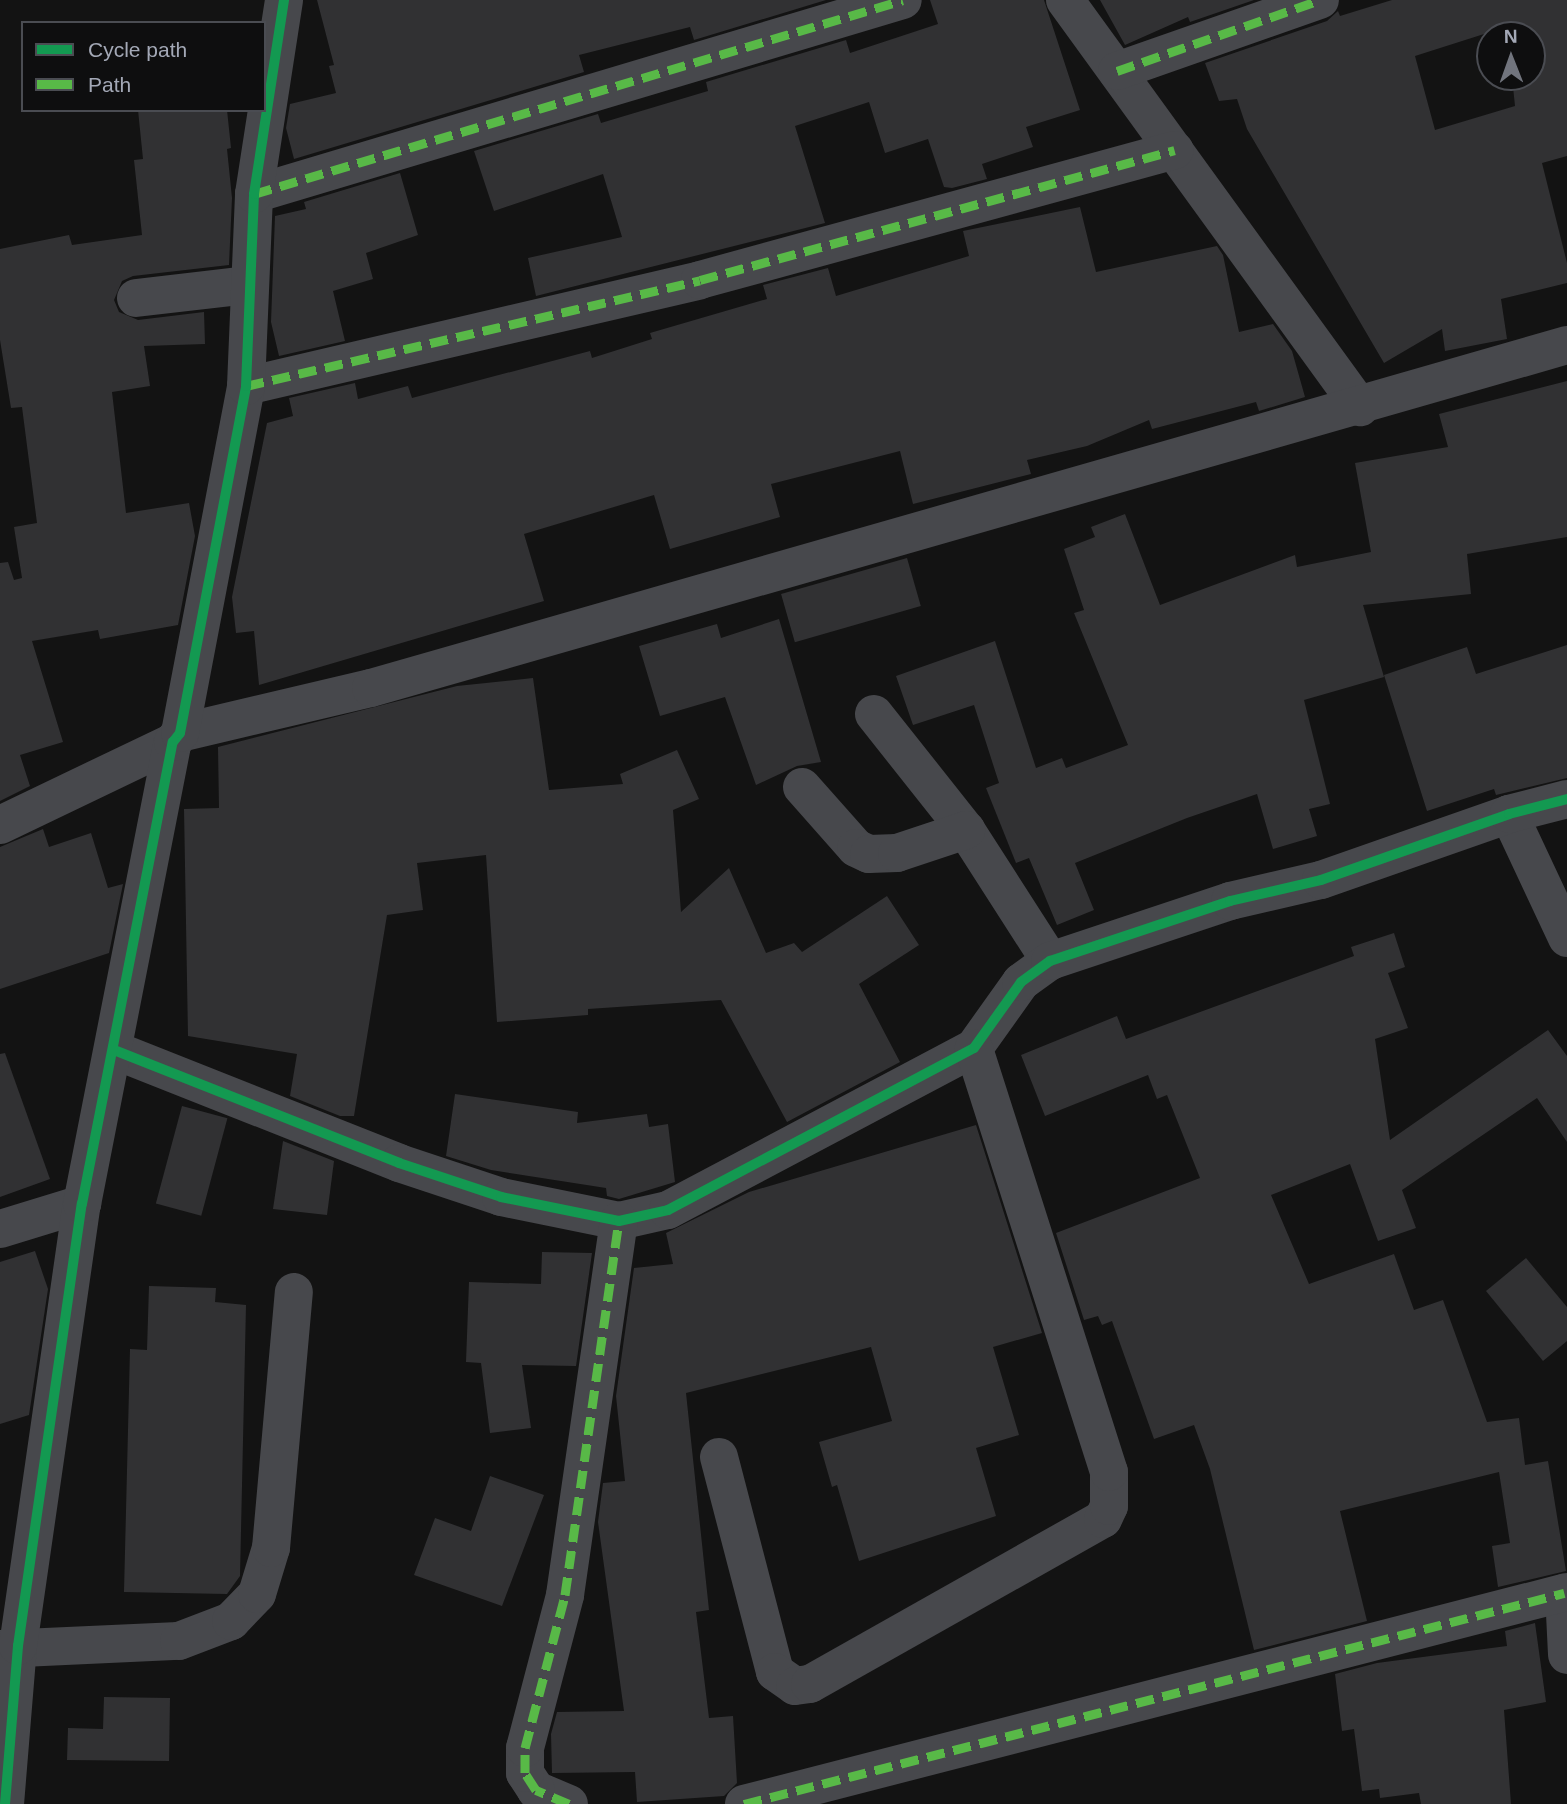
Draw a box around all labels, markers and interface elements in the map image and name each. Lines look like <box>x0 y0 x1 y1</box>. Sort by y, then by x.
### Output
legend <box>21 21 266 112</box>
north arrow <box>1476 21 1546 91</box>
text: N <box>1504 26 1518 47</box>
text: Cycle path <box>88 38 187 61</box>
text: Path <box>88 73 131 96</box>

